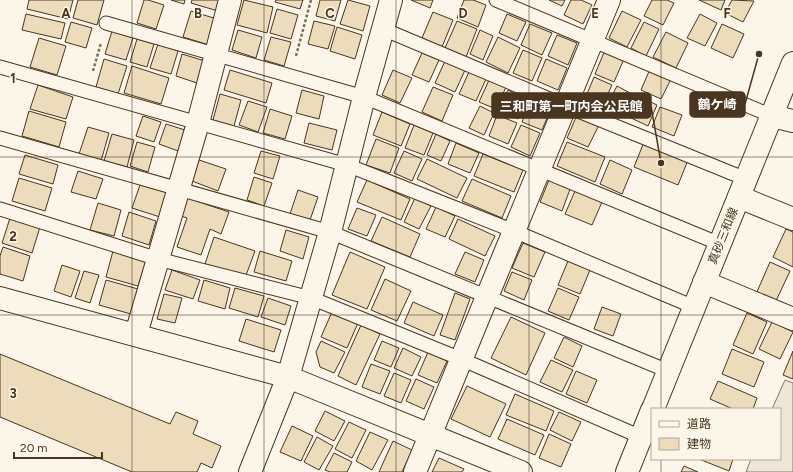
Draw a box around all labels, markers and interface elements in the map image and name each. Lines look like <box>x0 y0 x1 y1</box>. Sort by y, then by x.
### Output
text: A <box>61 6 71 21</box>
text: B <box>194 6 202 21</box>
text: C <box>325 6 335 21</box>
text: D <box>458 6 468 21</box>
text: E <box>591 6 599 21</box>
text: F <box>723 6 731 21</box>
text: 1 <box>10 71 16 86</box>
callout: 鶴ケ崎 <box>690 92 745 117</box>
callout: 三和町第一町内会公民館 <box>492 93 651 118</box>
text: 鶴ケ崎 <box>697 97 737 112</box>
text: 三和町第一町内会公民館 <box>499 99 643 114</box>
street label: 真砂三和線 <box>705 206 741 266</box>
text: 2 <box>9 229 17 244</box>
text: 3 <box>9 386 17 401</box>
legend <box>651 408 781 460</box>
text: 道路 <box>687 417 711 431</box>
scale bar <box>14 434 102 460</box>
text: 建物 <box>687 437 711 451</box>
text: 20 m <box>20 441 48 455</box>

